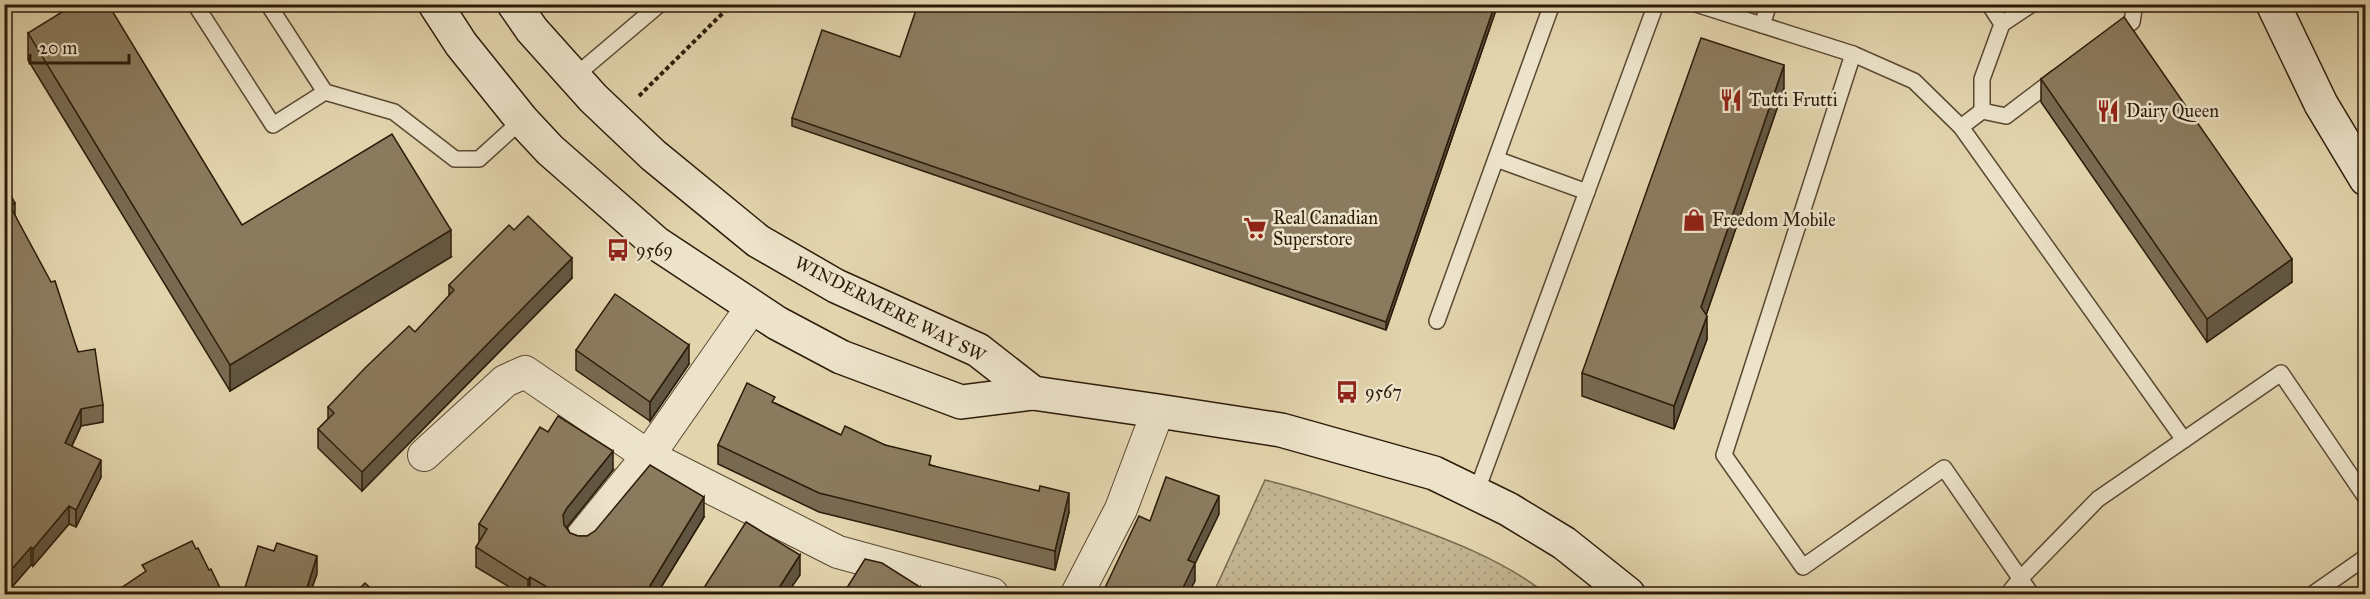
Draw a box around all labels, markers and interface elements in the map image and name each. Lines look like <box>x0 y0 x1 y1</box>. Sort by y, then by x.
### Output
scale bar <box>30 27 129 65</box>
text: 20 m <box>39 37 77 59</box>
restaurant icon: Tutti Frutti <box>1718 87 1744 113</box>
place label: Tutti Frutti <box>1749 89 1838 111</box>
restaurant icon: Dairy Queen <box>2095 98 2121 124</box>
place label: Dairy Queen <box>2126 100 2219 122</box>
place label: Real Canadian Superstore <box>1273 207 1378 250</box>
shop icon: Freedom Mobile <box>1681 207 1707 233</box>
place label: Freedom Mobile <box>1712 209 1836 231</box>
supermarket icon: Real Canadian Superstore <box>1242 215 1268 241</box>
bus stop icon: 9569 <box>605 237 631 263</box>
place label: 9569 <box>636 239 673 261</box>
street label: WINDERMERE WAY SW <box>791 251 990 367</box>
bus stop icon: 9567 <box>1334 379 1360 405</box>
place label: 9567 <box>1365 381 1402 403</box>

